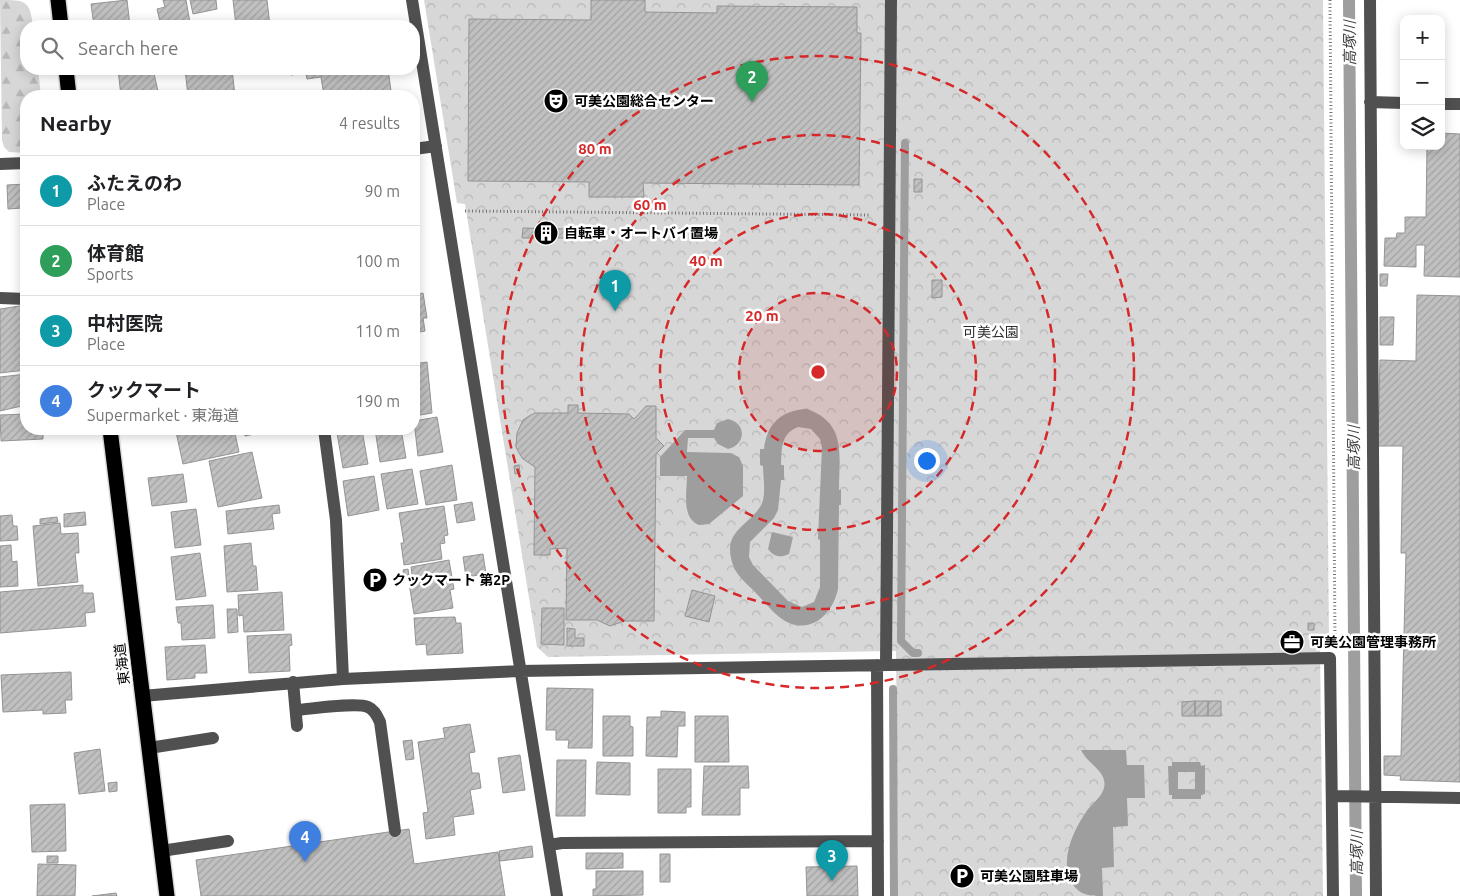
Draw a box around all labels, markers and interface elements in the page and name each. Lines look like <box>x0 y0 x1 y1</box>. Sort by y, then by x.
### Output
map controls <box>1400 15 1445 150</box>
button: + <box>1400 15 1445 60</box>
water label: 高塚川 <box>1341 19 1358 66</box>
search box <box>20 20 420 75</box>
icon: search <box>38 34 66 62</box>
text: Search here <box>78 37 178 59</box>
button: − <box>1400 60 1445 105</box>
pin: 2 <box>736 61 768 102</box>
theatre icon: 可美公園総合センター <box>543 88 569 114</box>
place label: 可美公園総合センター <box>574 93 714 109</box>
button: layers <box>1400 105 1445 150</box>
text: Nearby <box>40 111 111 135</box>
text: 4 results <box>339 114 400 132</box>
text: 80 m <box>578 140 612 157</box>
text: ふたえのわ <box>87 172 182 194</box>
text: 1 <box>51 182 61 200</box>
text: 90 m <box>364 182 400 200</box>
text: Place <box>87 195 125 213</box>
text: 60 m <box>633 196 667 213</box>
building icon: 自転車・オートバイ置場 <box>533 220 559 246</box>
place label: 自転車・オートバイ置場 <box>564 225 718 241</box>
text: 体育館 <box>87 242 144 264</box>
text: 2 <box>51 252 61 270</box>
text: 100 m <box>355 252 400 270</box>
text: 40 m <box>689 252 723 269</box>
text: Sports <box>87 265 133 283</box>
pin: 1 <box>599 270 631 311</box>
text: 20 m <box>745 307 779 324</box>
text: 中村医院 <box>87 312 163 334</box>
text: 3 <box>51 322 61 340</box>
text: 110 m <box>355 322 400 340</box>
park label: 可美公園 <box>963 324 1019 340</box>
text: Place <box>87 335 125 353</box>
centre of rings <box>809 363 827 381</box>
text: クックマート <box>87 379 201 401</box>
text: 4 <box>51 392 61 410</box>
text: 190 m <box>355 392 400 410</box>
text: Supermarket · 東海道 <box>87 406 239 424</box>
water label: 高塚川 <box>1345 424 1362 471</box>
your location <box>914 448 940 474</box>
parking icon: クックマート 第2P <box>362 567 388 593</box>
place label: クックマート 第2P <box>392 572 510 588</box>
office icon: 可美公園管理事務所 <box>1279 629 1305 655</box>
place label: 可美公園管理事務所 <box>1310 634 1436 650</box>
street label: 東海道 <box>112 642 132 686</box>
pin: 4 <box>289 821 321 862</box>
water label: 高塚川 <box>1348 829 1365 876</box>
pin: 3 <box>816 840 848 881</box>
parking icon: 可美公園駐車場 <box>949 863 975 889</box>
place label: 可美公園駐車場 <box>980 868 1078 884</box>

